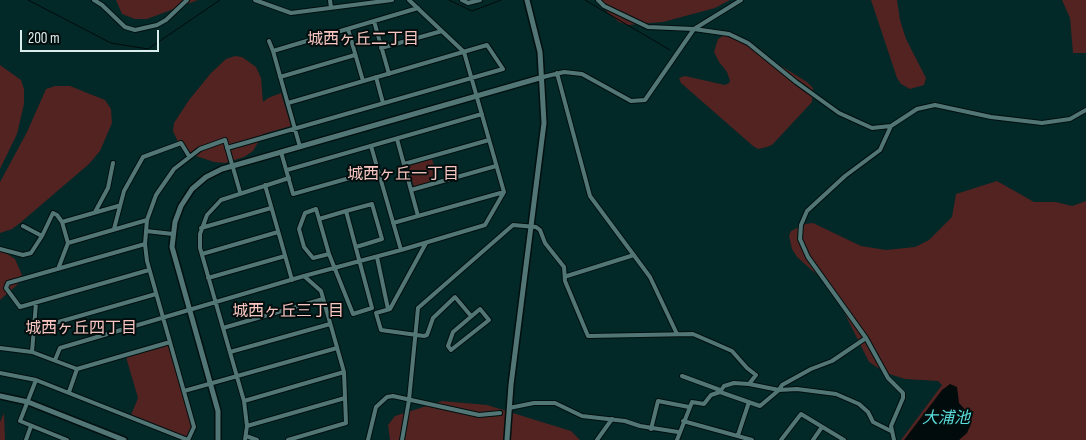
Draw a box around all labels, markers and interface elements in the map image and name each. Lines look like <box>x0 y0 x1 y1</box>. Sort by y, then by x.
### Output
scale bar <box>22 20 161 52</box>
text: 200 m <box>28 29 60 48</box>
district label: 城西ヶ丘二丁目 <box>307 30 419 50</box>
district label: 城西ヶ丘一丁目 <box>347 165 459 185</box>
district label: 城西ヶ丘三丁目 <box>232 302 344 322</box>
district label: 城西ヶ丘四丁目 <box>25 319 137 339</box>
water label: 大浦池 <box>922 409 970 429</box>

